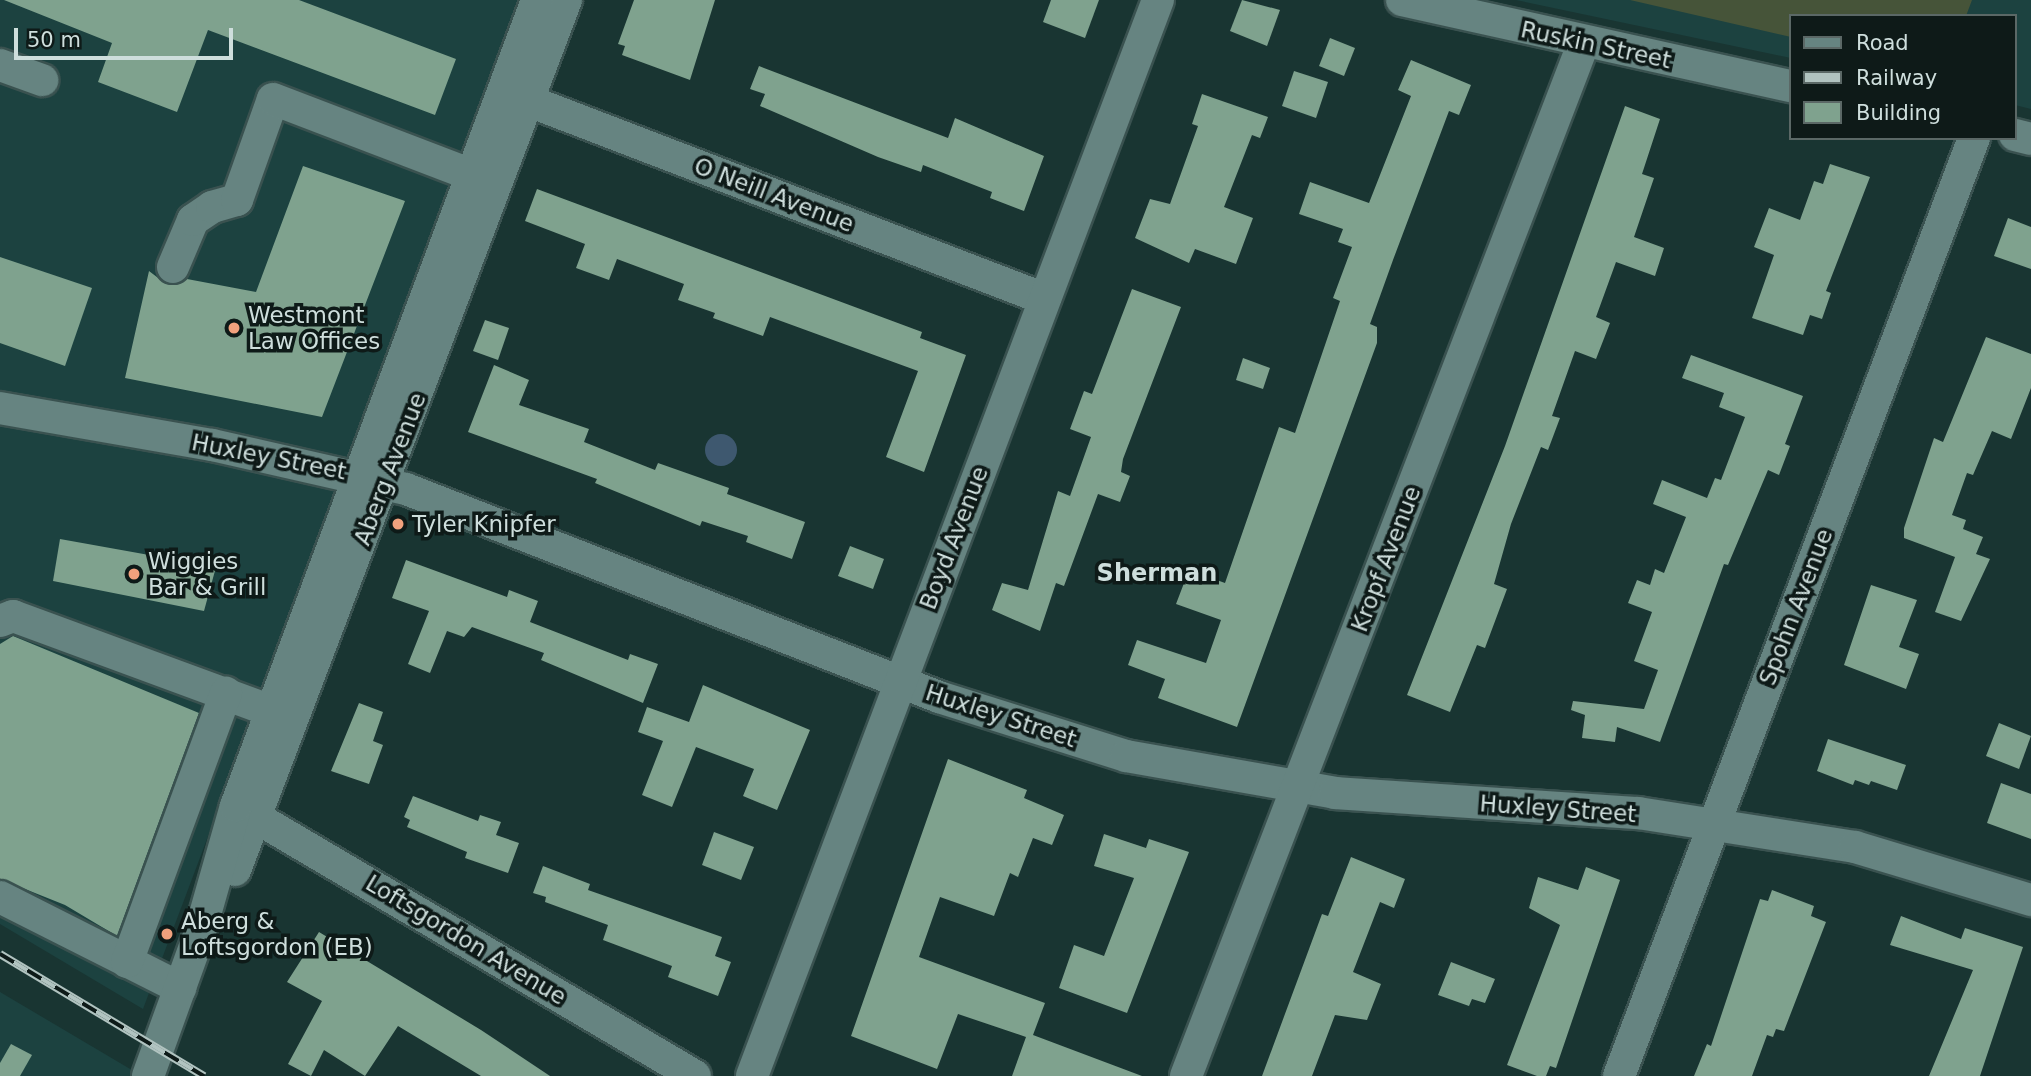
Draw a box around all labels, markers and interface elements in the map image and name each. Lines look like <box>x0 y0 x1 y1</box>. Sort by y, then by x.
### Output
scale bar <box>18 14 236 58</box>
legend <box>1790 14 2017 140</box>
street label: Ruskin Street <box>1518 16 1674 74</box>
text: 50 m <box>27 28 81 52</box>
text: Road <box>1856 31 1909 55</box>
text: Railway <box>1856 66 1937 90</box>
text: Building <box>1856 101 1941 125</box>
street label: O Neill Avenue <box>690 152 858 238</box>
place label: Westmont Law Offices <box>248 301 380 355</box>
marker: Westmont Law Offices <box>226 320 242 336</box>
street label: Aberg Avenue <box>348 389 432 549</box>
street label: Huxley Street <box>189 428 349 486</box>
street label: Boyd Avenue <box>914 463 994 613</box>
street label: Kropf Avenue <box>1346 482 1426 636</box>
place label: Tyler Knipfer <box>412 510 556 538</box>
marker: Tyler Knipfer <box>390 516 406 532</box>
street label: Spohn Avenue <box>1754 525 1838 689</box>
place label: Wiggies Bar & Grill <box>148 547 266 601</box>
district label: Sherman <box>1097 560 1217 588</box>
marker: Wiggies Bar & Grill <box>126 566 142 582</box>
street label: Huxley Street <box>922 679 1080 753</box>
street label: Huxley Street <box>1479 790 1637 828</box>
street label: Loftsgordon Avenue <box>361 869 571 1011</box>
place label: Aberg & Loftsgordon (EB) <box>181 907 373 961</box>
marker: Aberg & Loftsgordon (EB) <box>159 926 175 942</box>

